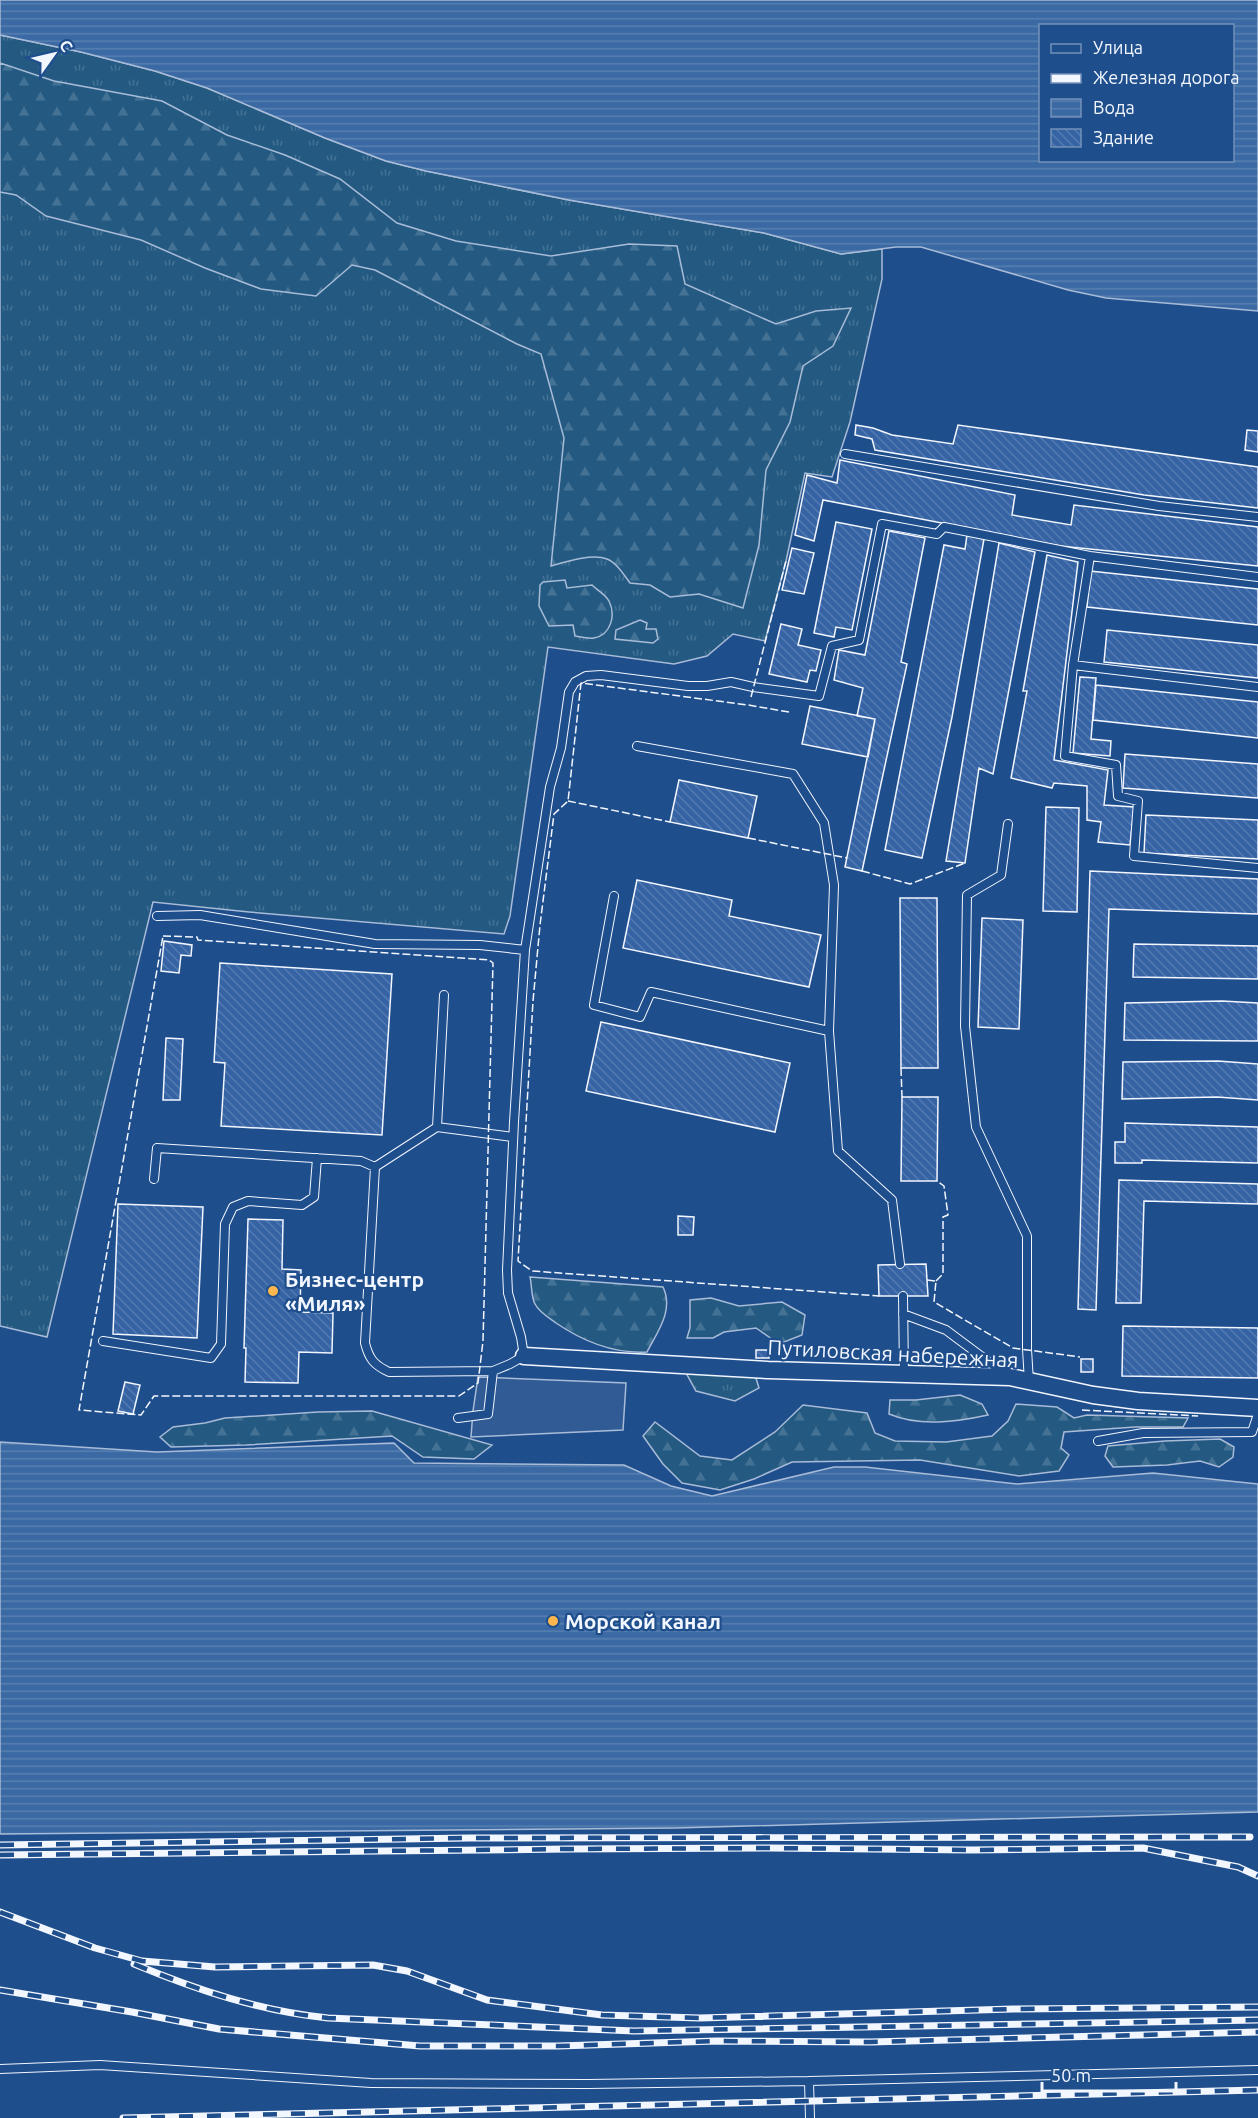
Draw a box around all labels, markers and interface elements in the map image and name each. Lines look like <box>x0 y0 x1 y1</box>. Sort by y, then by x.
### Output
north arrow <box>24 24 84 84</box>
legend <box>1039 24 1234 162</box>
text: С <box>56 36 77 55</box>
text: Улица <box>1093 37 1143 57</box>
text: Железная дорога <box>1093 67 1240 87</box>
text: Вода <box>1093 97 1135 117</box>
text: Здание <box>1093 127 1154 147</box>
place label: Бизнес-центр «Миля» <box>285 1267 424 1315</box>
marker: Бизнес-центр «Миля» <box>266 1284 280 1298</box>
street label: Путиловская набережная <box>767 1334 1019 1372</box>
place label: Морской канал <box>565 1609 721 1633</box>
marker: Морской канал <box>546 1614 560 1628</box>
scale bar <box>1042 2055 1176 2093</box>
text: 50 m <box>1051 2065 1091 2085</box>

